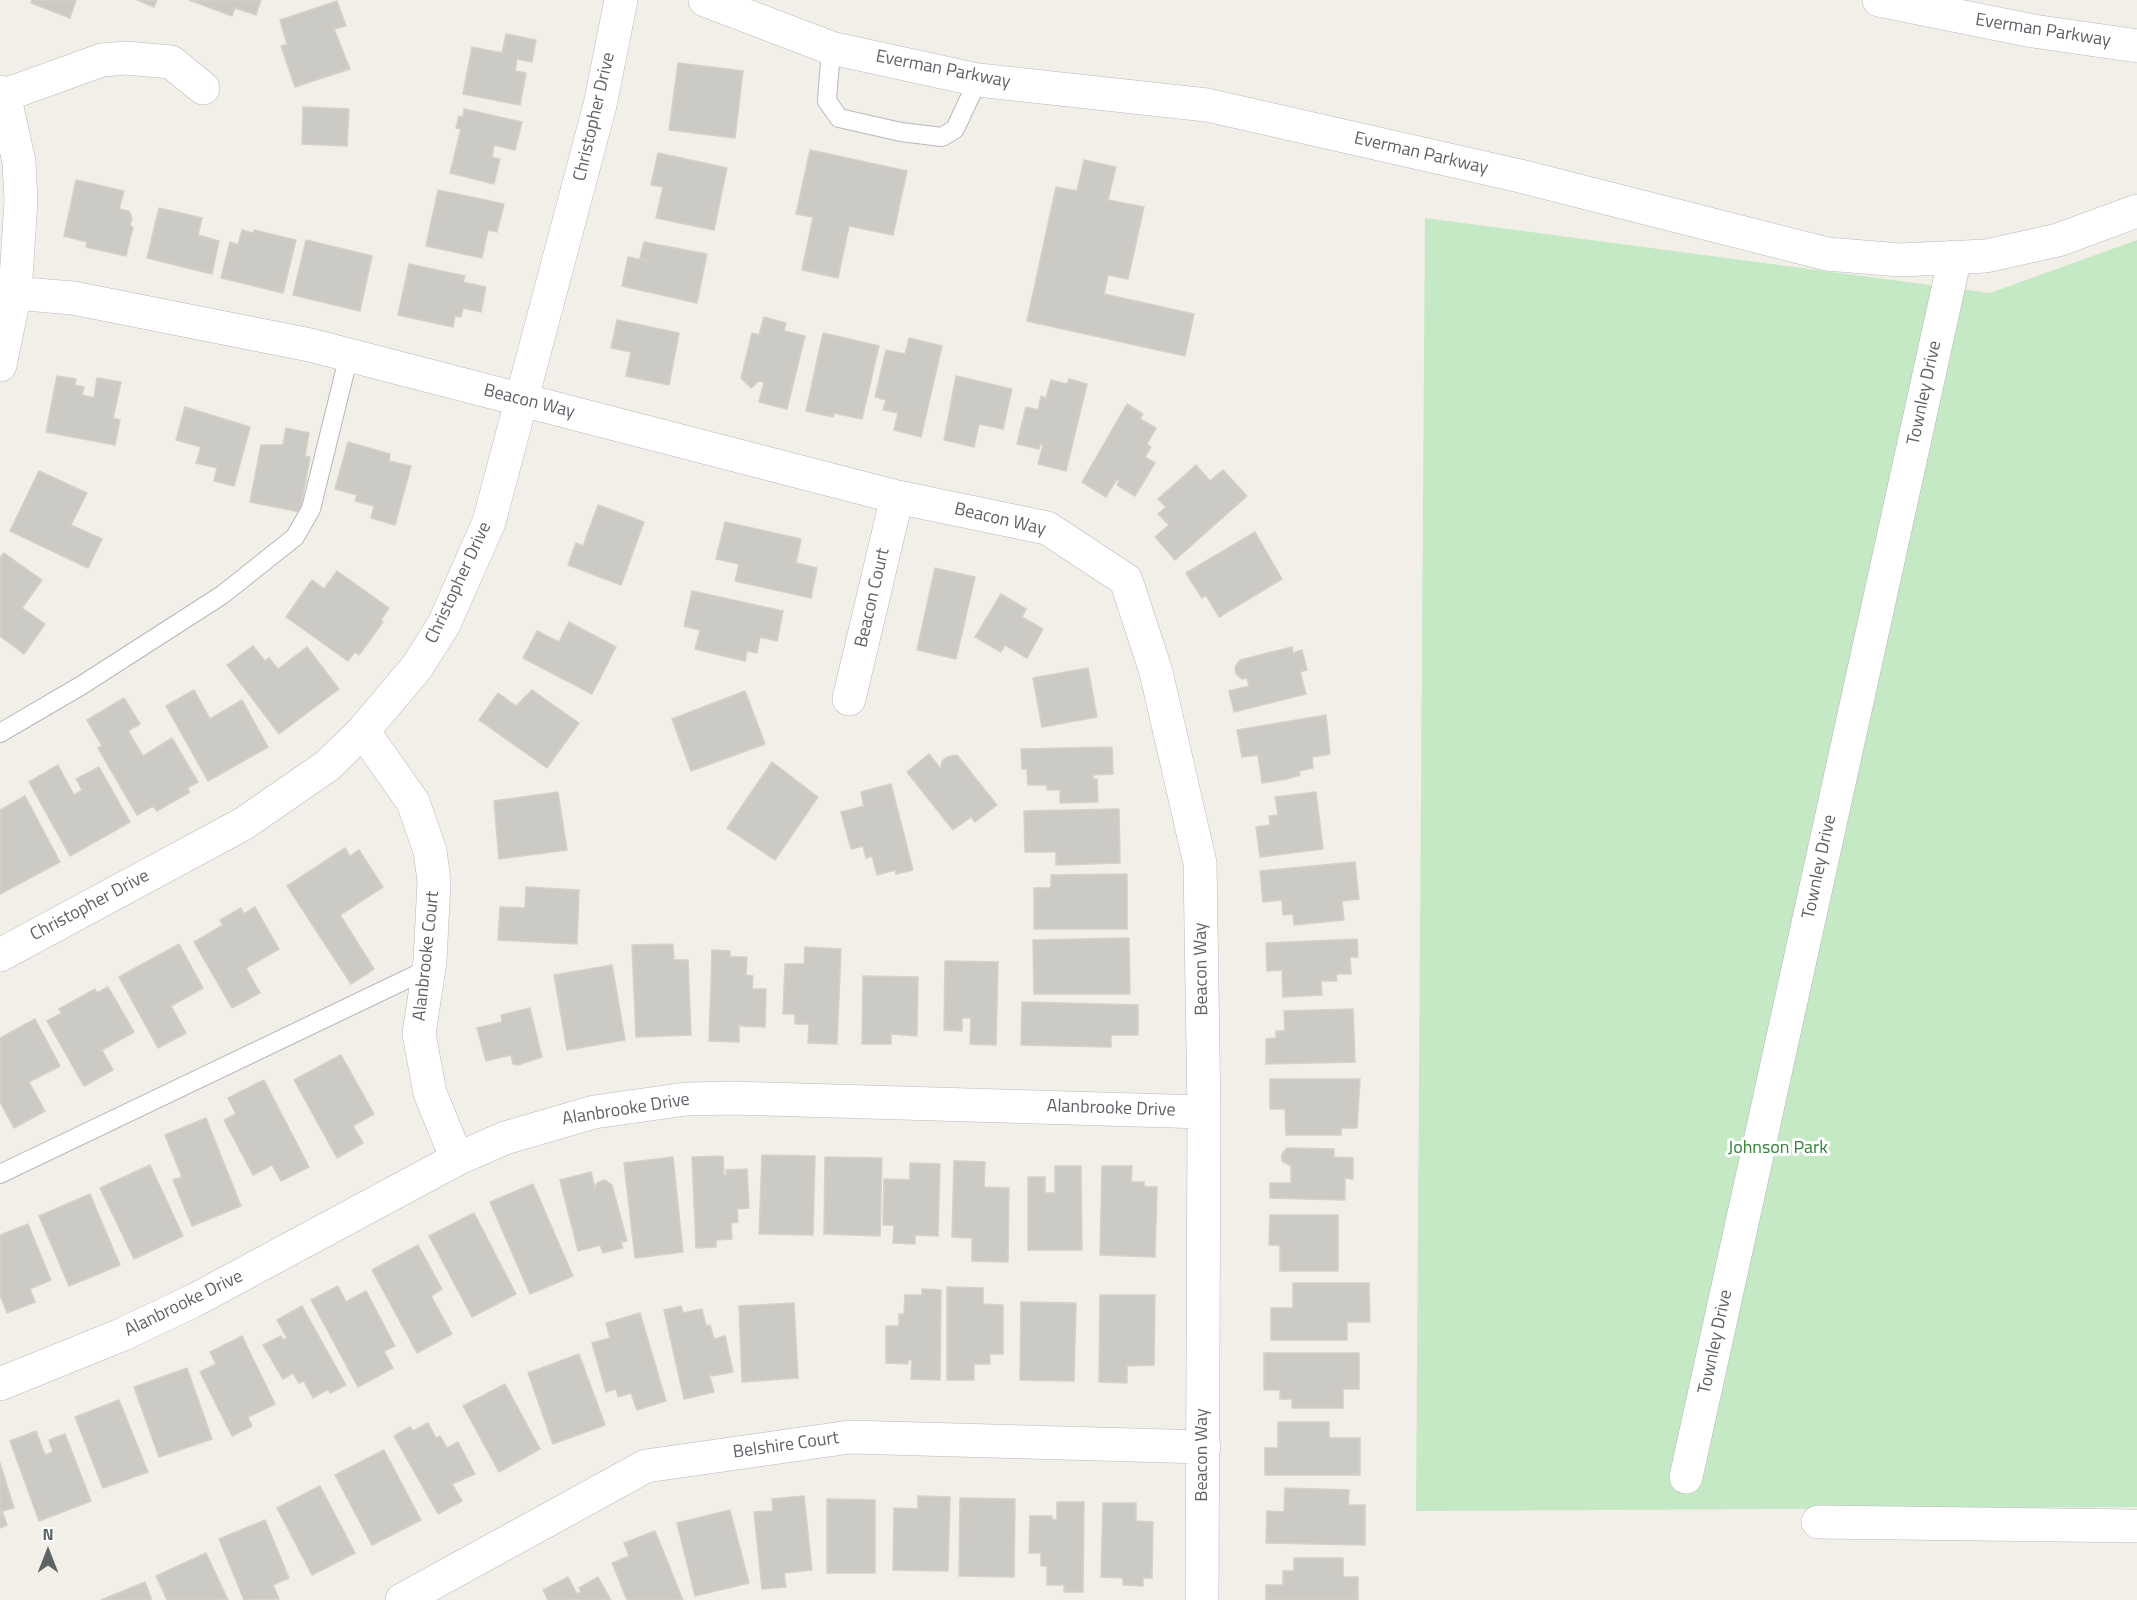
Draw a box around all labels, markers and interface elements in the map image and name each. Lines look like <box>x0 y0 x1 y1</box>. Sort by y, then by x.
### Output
street label: Everman Parkway <box>1974 10 2112 52</box>
street label: Everman Parkway <box>874 46 1012 94</box>
street label: Christopher Drive <box>570 50 620 184</box>
street label: Everman Parkway <box>1352 128 1490 180</box>
street label: Townley Drive <box>1903 339 1947 447</box>
street label: Beacon Way <box>481 380 577 424</box>
street label: Beacon Way <box>952 499 1048 541</box>
street label: Christopher Drive <box>421 519 497 647</box>
street label: Beacon Court <box>851 546 895 650</box>
street label: Townley Drive <box>1798 813 1842 921</box>
street label: Christopher Drive <box>27 866 153 946</box>
street label: Alanbrooke Court <box>409 890 445 1022</box>
street label: Beacon Way <box>1190 922 1214 1016</box>
street label: Alanbrooke Drive <box>561 1089 691 1131</box>
street label: Alanbrooke Drive <box>1046 1096 1176 1122</box>
park label: Johnson Park <box>1728 1138 1828 1160</box>
street label: Alanbrooke Drive <box>121 1266 247 1342</box>
street label: Townley Drive <box>1694 1288 1738 1396</box>
street label: Beacon Way <box>1192 1408 1214 1502</box>
street label: Belshire Court <box>732 1428 840 1464</box>
north arrow <box>18 1522 78 1582</box>
text: N <box>42 1522 54 1546</box>

